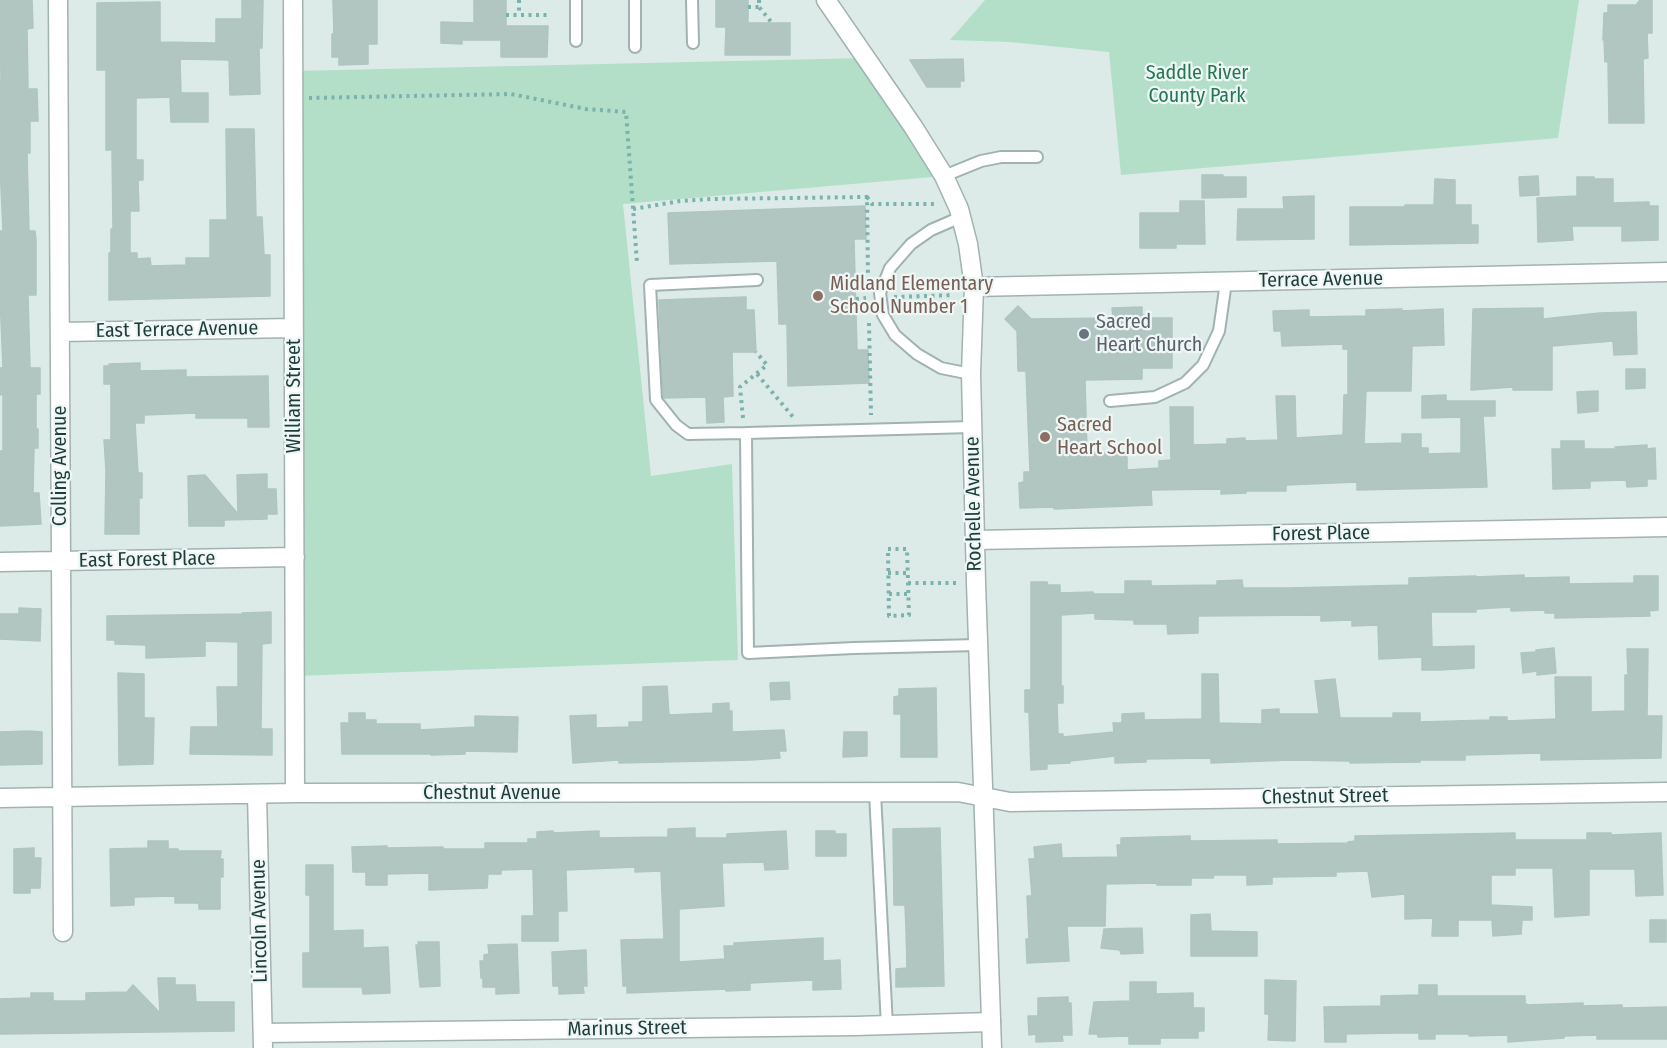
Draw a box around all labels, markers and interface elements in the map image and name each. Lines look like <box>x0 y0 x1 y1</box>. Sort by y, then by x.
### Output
park label: Saddle River County Park <box>1146 61 1248 108</box>
street label: Terrace Avenue <box>1259 267 1383 293</box>
place label: Midland Elementary School Number 1 <box>830 272 993 319</box>
marker: Midland Elementary School Number 1 <box>811 289 825 303</box>
place label: Sacred Heart Church <box>1096 310 1202 357</box>
street label: East Terrace Avenue <box>95 317 259 343</box>
marker: Sacred Heart Church <box>1077 327 1091 341</box>
street label: William Street <box>282 339 306 453</box>
street label: Colling Avenue <box>48 406 72 526</box>
place label: Sacred Heart School <box>1057 413 1162 460</box>
marker: Sacred Heart School <box>1038 430 1052 444</box>
street label: Rochelle Avenue <box>961 436 987 572</box>
street label: Forest Place <box>1272 521 1370 547</box>
street label: East Forest Place <box>79 547 215 573</box>
street label: Chestnut Avenue <box>423 781 561 805</box>
street label: Chestnut Street <box>1261 784 1389 810</box>
street label: Lincoln Avenue <box>247 859 273 983</box>
street label: Marinus Street <box>567 1016 687 1042</box>

